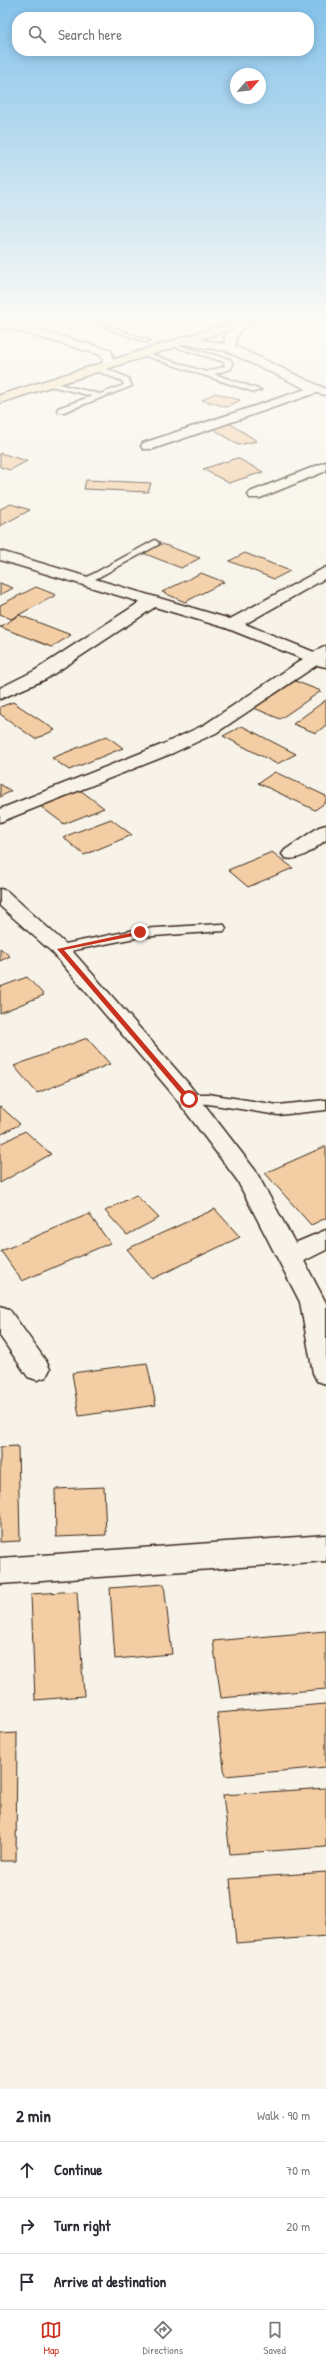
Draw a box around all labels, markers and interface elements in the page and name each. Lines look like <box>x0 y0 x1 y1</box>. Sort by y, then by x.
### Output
search box <box>12 12 314 56</box>
icon: search <box>26 23 48 45</box>
text: Search here <box>58 24 122 45</box>
north arrow <box>230 68 266 104</box>
route end <box>131 923 149 941</box>
route start <box>180 1090 198 1108</box>
text: 2 min <box>16 2104 51 2127</box>
text: Walk · 90 m <box>257 2106 310 2124</box>
icon: ahead <box>16 2159 38 2181</box>
text: Continue <box>54 2159 102 2180</box>
text: 70 m <box>286 2161 310 2179</box>
icon: right <box>16 2215 38 2237</box>
text: Turn right <box>54 2215 110 2236</box>
text: 20 m <box>286 2217 310 2235</box>
icon: arrive <box>16 2271 38 2293</box>
text: Arrive at destination <box>54 2271 166 2292</box>
tab: Map <box>40 2319 62 2357</box>
tab: Directions <box>143 2319 183 2357</box>
tab: Saved <box>263 2319 286 2357</box>

